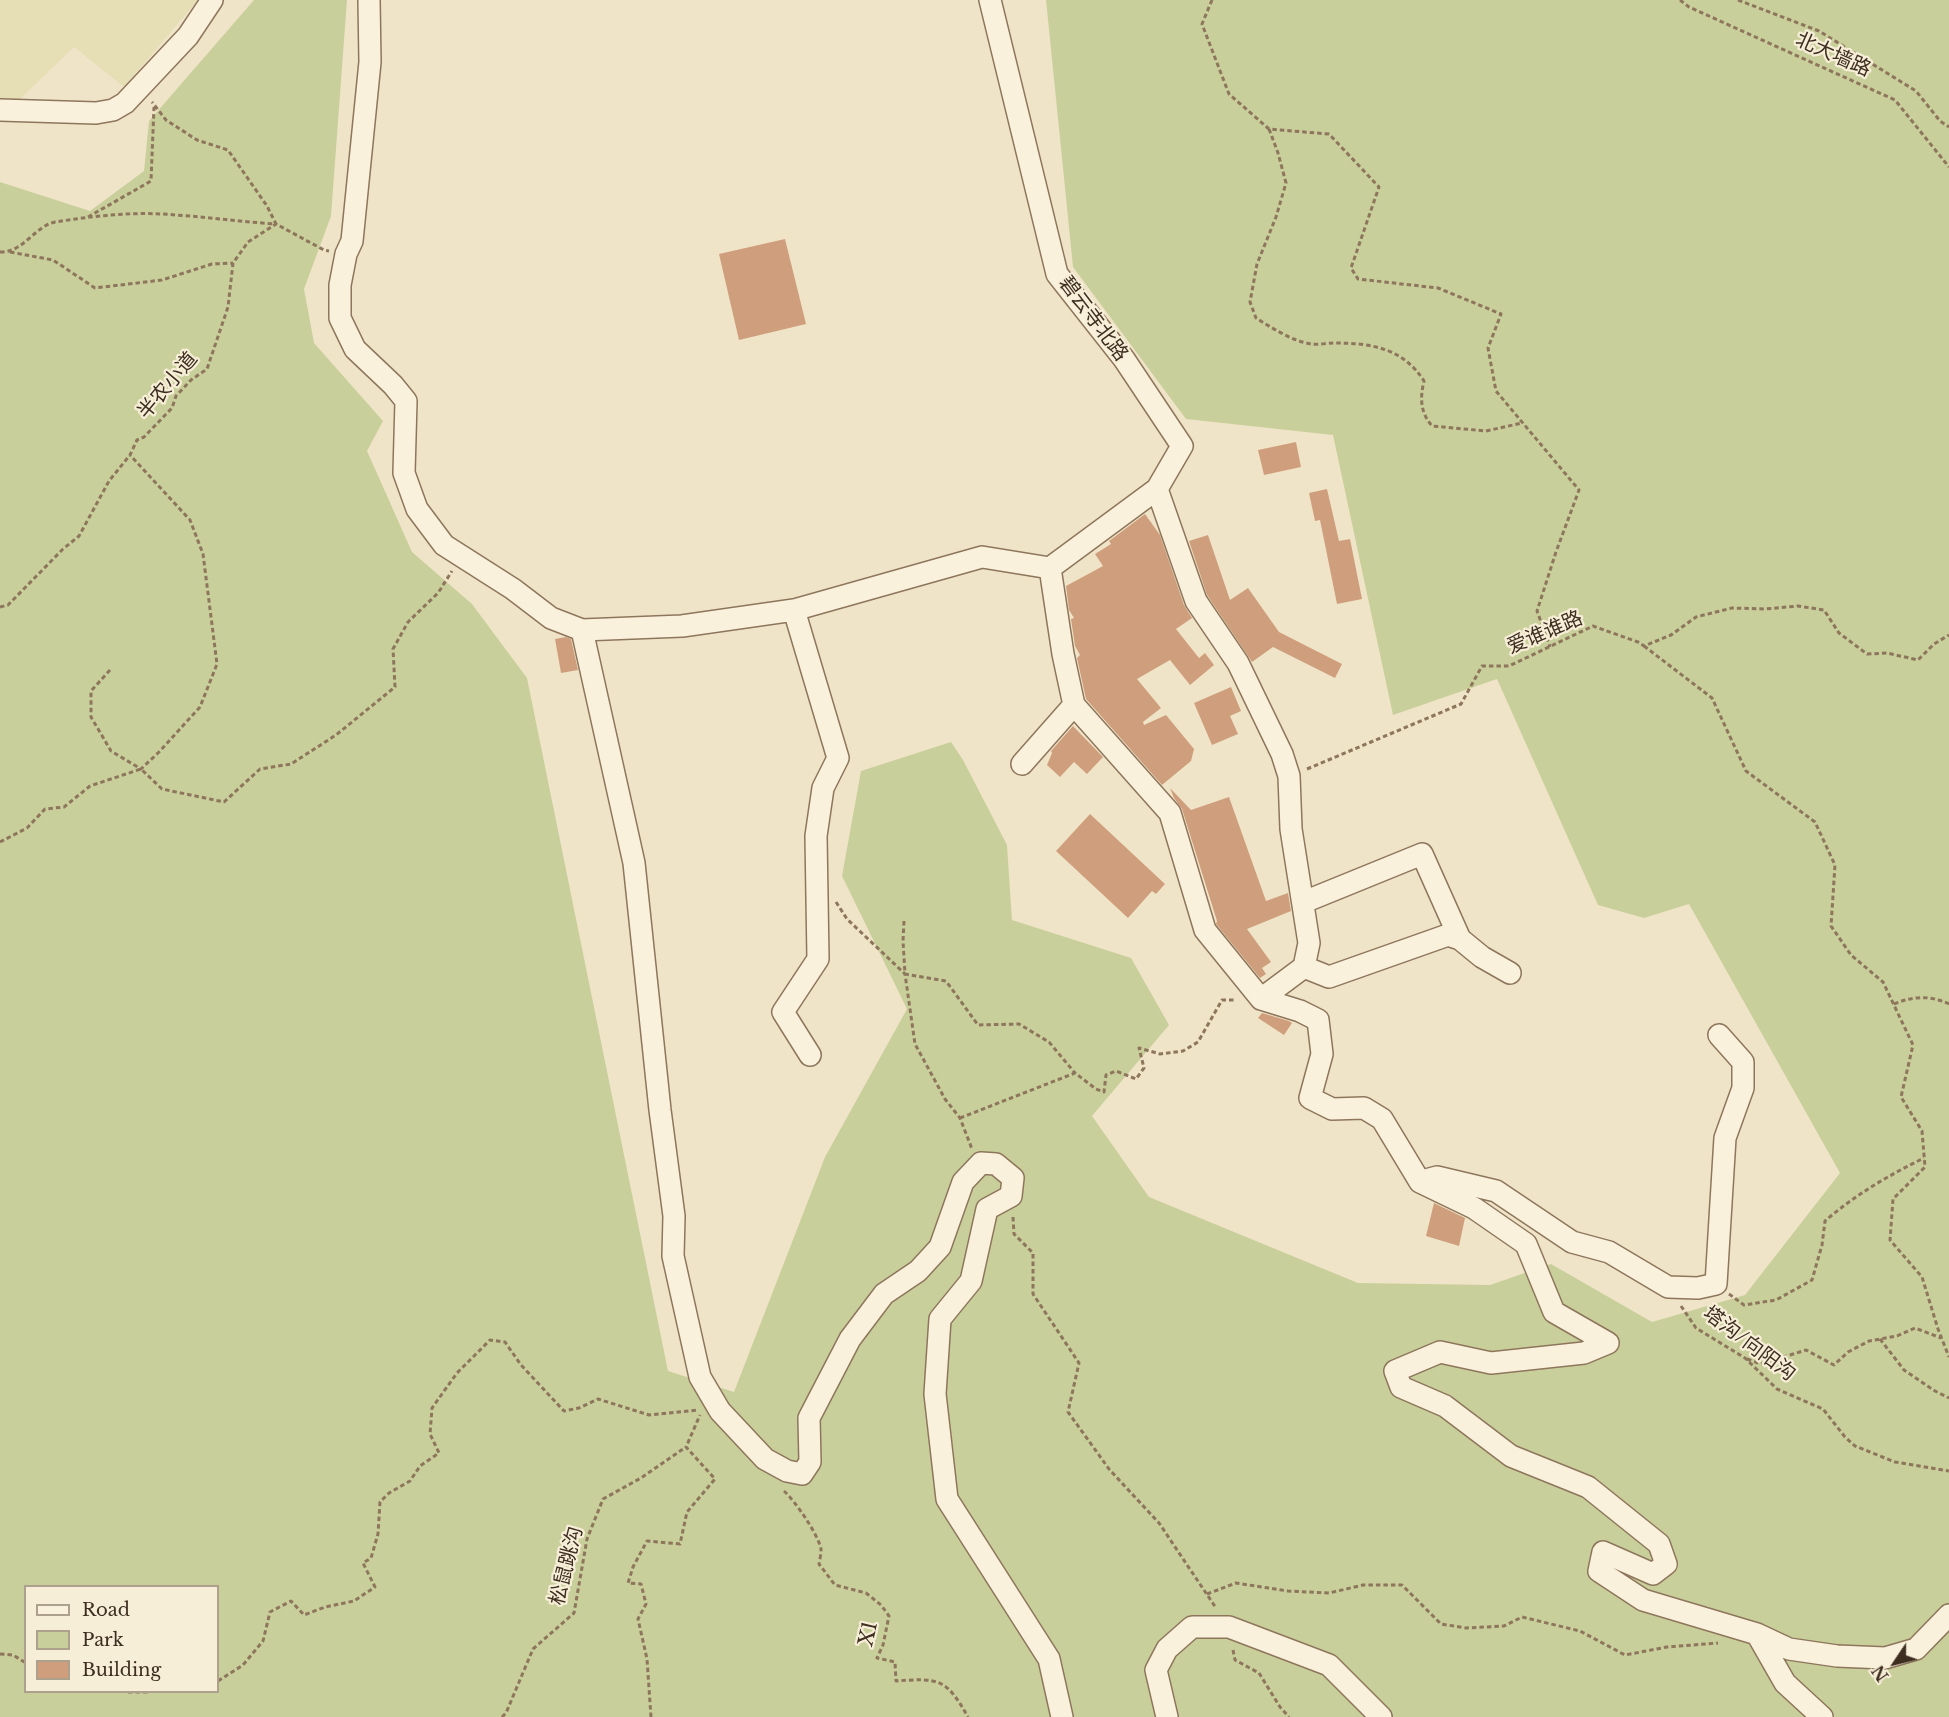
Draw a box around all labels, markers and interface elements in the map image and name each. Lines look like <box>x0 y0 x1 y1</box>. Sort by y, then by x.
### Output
street label: 北大墙路 <box>1792 28 1874 82</box>
street label: 碧云寺北路 <box>1053 272 1133 366</box>
street label: 半农小道 <box>133 348 203 424</box>
street label: 爱谁谁路 <box>1503 606 1587 660</box>
street label: 塔沟/向阳沟 <box>1698 1302 1800 1386</box>
street label: 松鼠跳沟 <box>546 1524 588 1608</box>
legend <box>24 1585 219 1693</box>
text: Road <box>82 1599 130 1621</box>
street label: X1 <box>854 1619 884 1649</box>
text: Park <box>82 1629 124 1651</box>
north arrow <box>1865 1633 1925 1693</box>
text: Building <box>82 1659 161 1681</box>
text: N <box>1868 1661 1893 1685</box>

